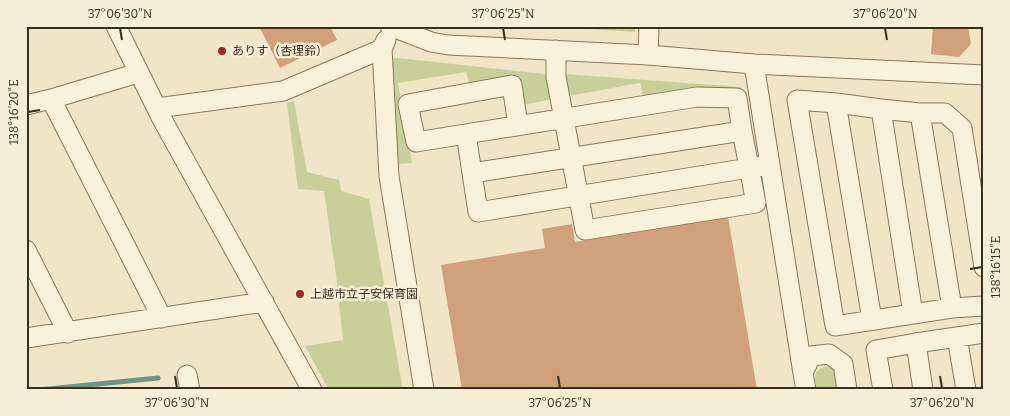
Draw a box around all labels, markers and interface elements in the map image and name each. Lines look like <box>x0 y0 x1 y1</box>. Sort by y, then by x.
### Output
text: 37°06'30"N <box>88 7 153 21</box>
text: 37°06'25"N <box>471 7 535 21</box>
text: 37°06'20"N <box>853 7 918 21</box>
place label: ありす（杏理鈴） <box>232 44 328 58</box>
marker: ありす（杏理鈴） <box>216 45 228 57</box>
text: 138°16'20"E <box>7 79 21 145</box>
text: 138°16'15"E <box>989 236 1003 298</box>
place label: 上越市立子安保育園 <box>310 287 418 301</box>
marker: 上越市立子安保育園 <box>294 288 306 300</box>
text: 37°06'30"N <box>145 396 210 410</box>
text: 37°06'25"N <box>528 396 592 410</box>
text: 37°06'20"N <box>910 396 975 410</box>

